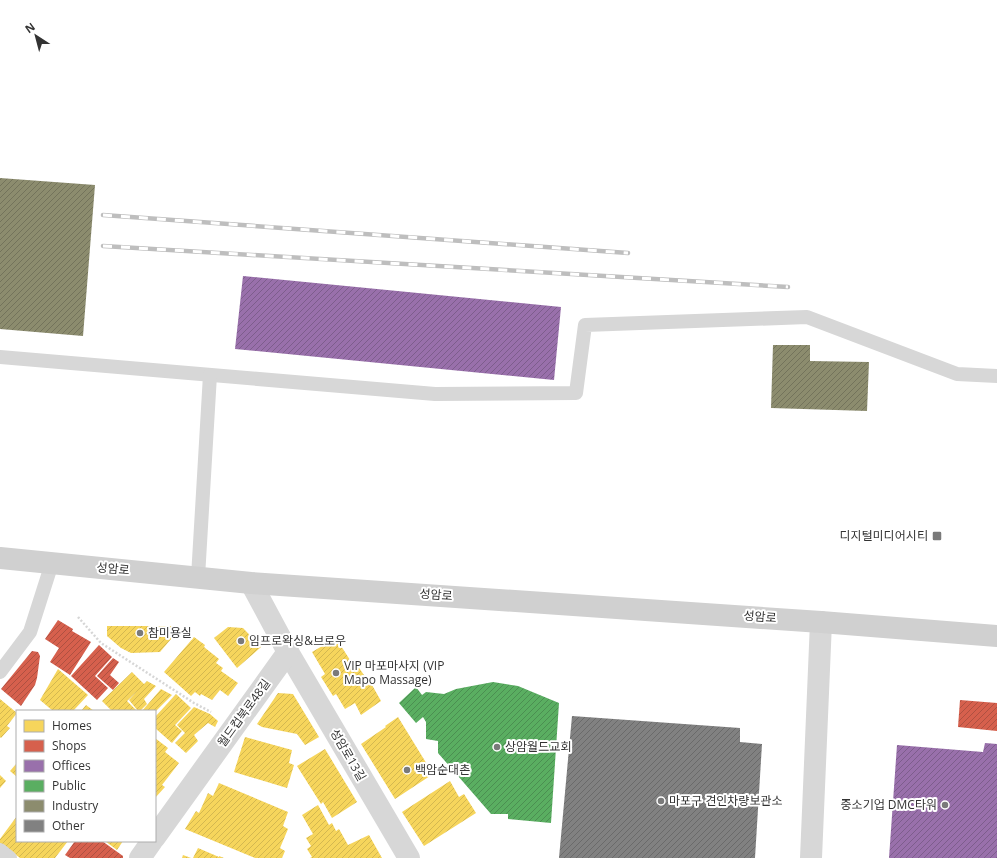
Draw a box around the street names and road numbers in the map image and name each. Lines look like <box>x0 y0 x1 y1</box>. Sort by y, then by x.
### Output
street label: 성암로 <box>96 559 130 578</box>
street label: 성암로 <box>419 585 453 604</box>
street label: 성암로 <box>743 607 777 626</box>
street label: 월드컵북로48길 <box>213 675 274 750</box>
street label: 성암로13길 <box>327 725 370 784</box>

